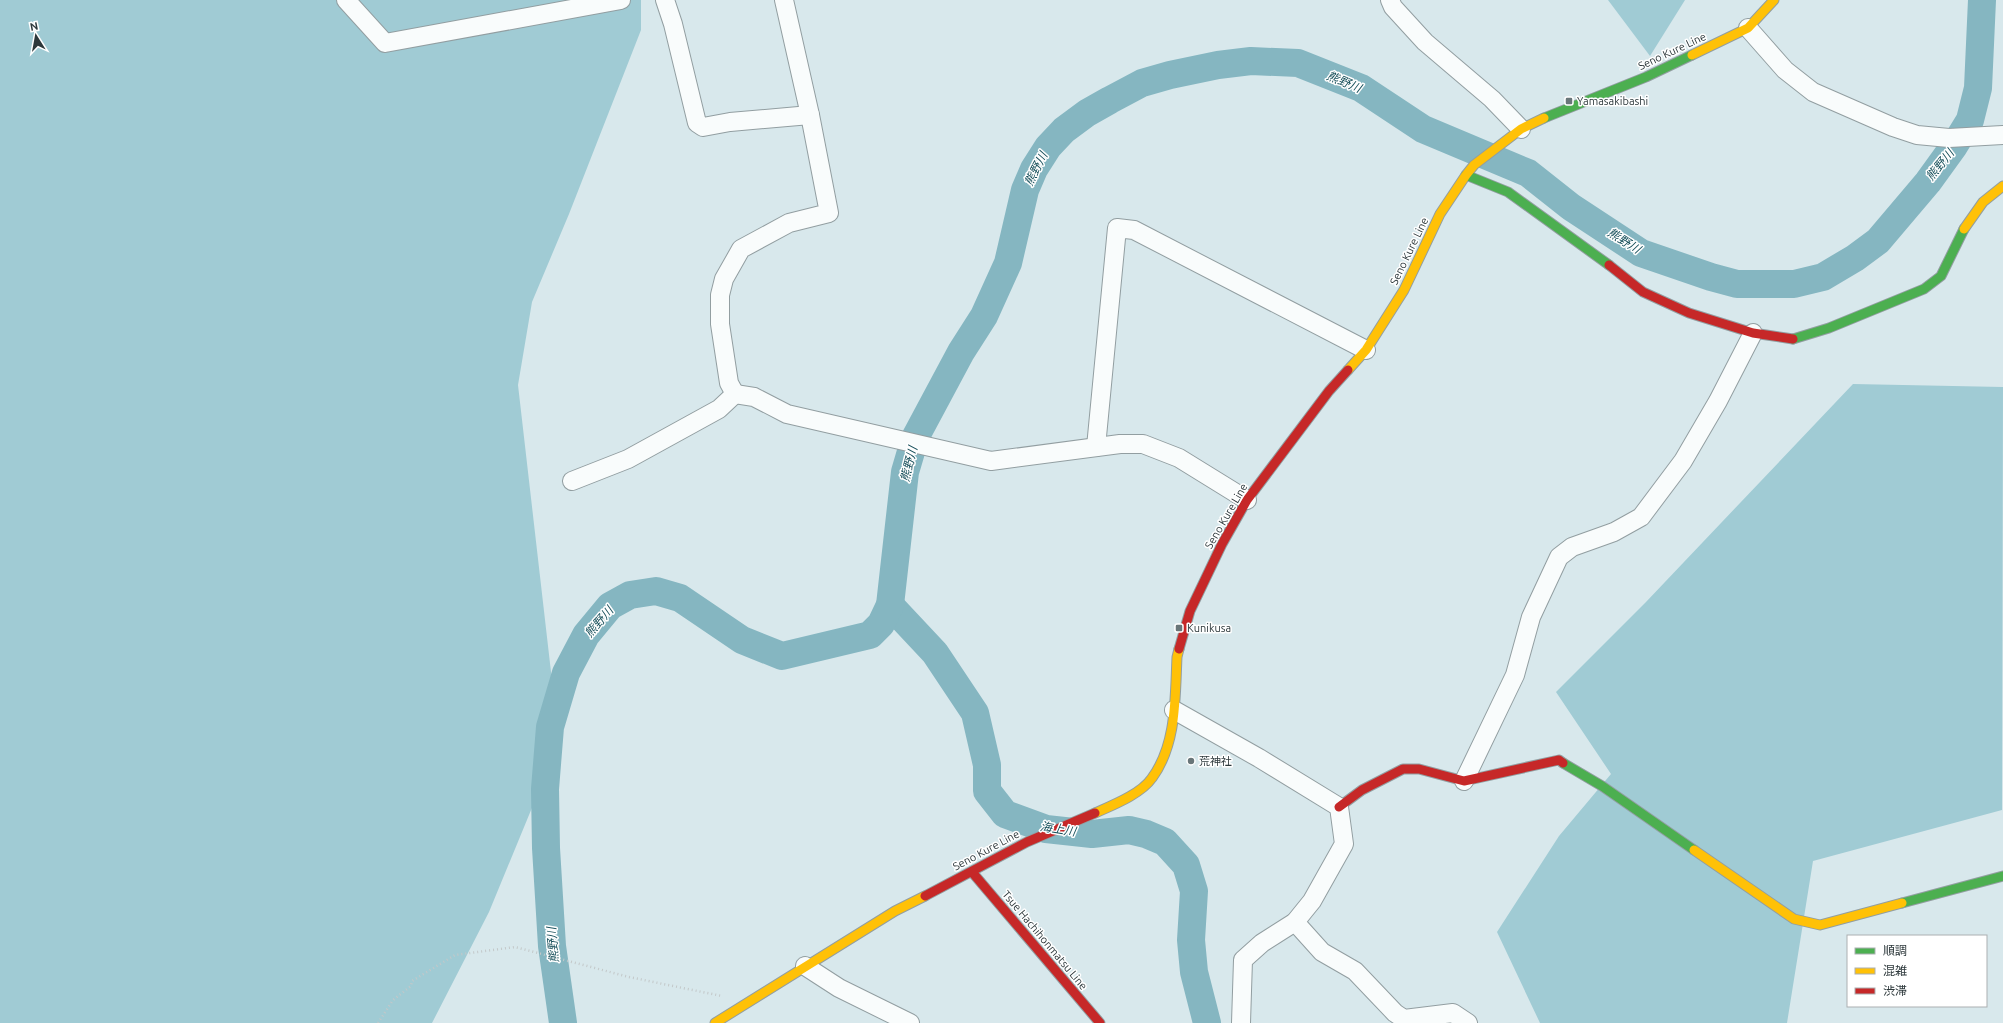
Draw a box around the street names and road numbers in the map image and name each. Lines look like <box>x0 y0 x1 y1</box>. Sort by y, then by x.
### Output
street label: Seno Kure Line <box>1636 30 1708 72</box>
street label: Seno Kure Line <box>1388 215 1430 287</box>
street label: Seno Kure Line <box>1202 481 1250 551</box>
street label: Seno Kure Line <box>951 827 1021 873</box>
street label: Tsue Hachihonmatsu Line <box>1000 888 1090 992</box>

